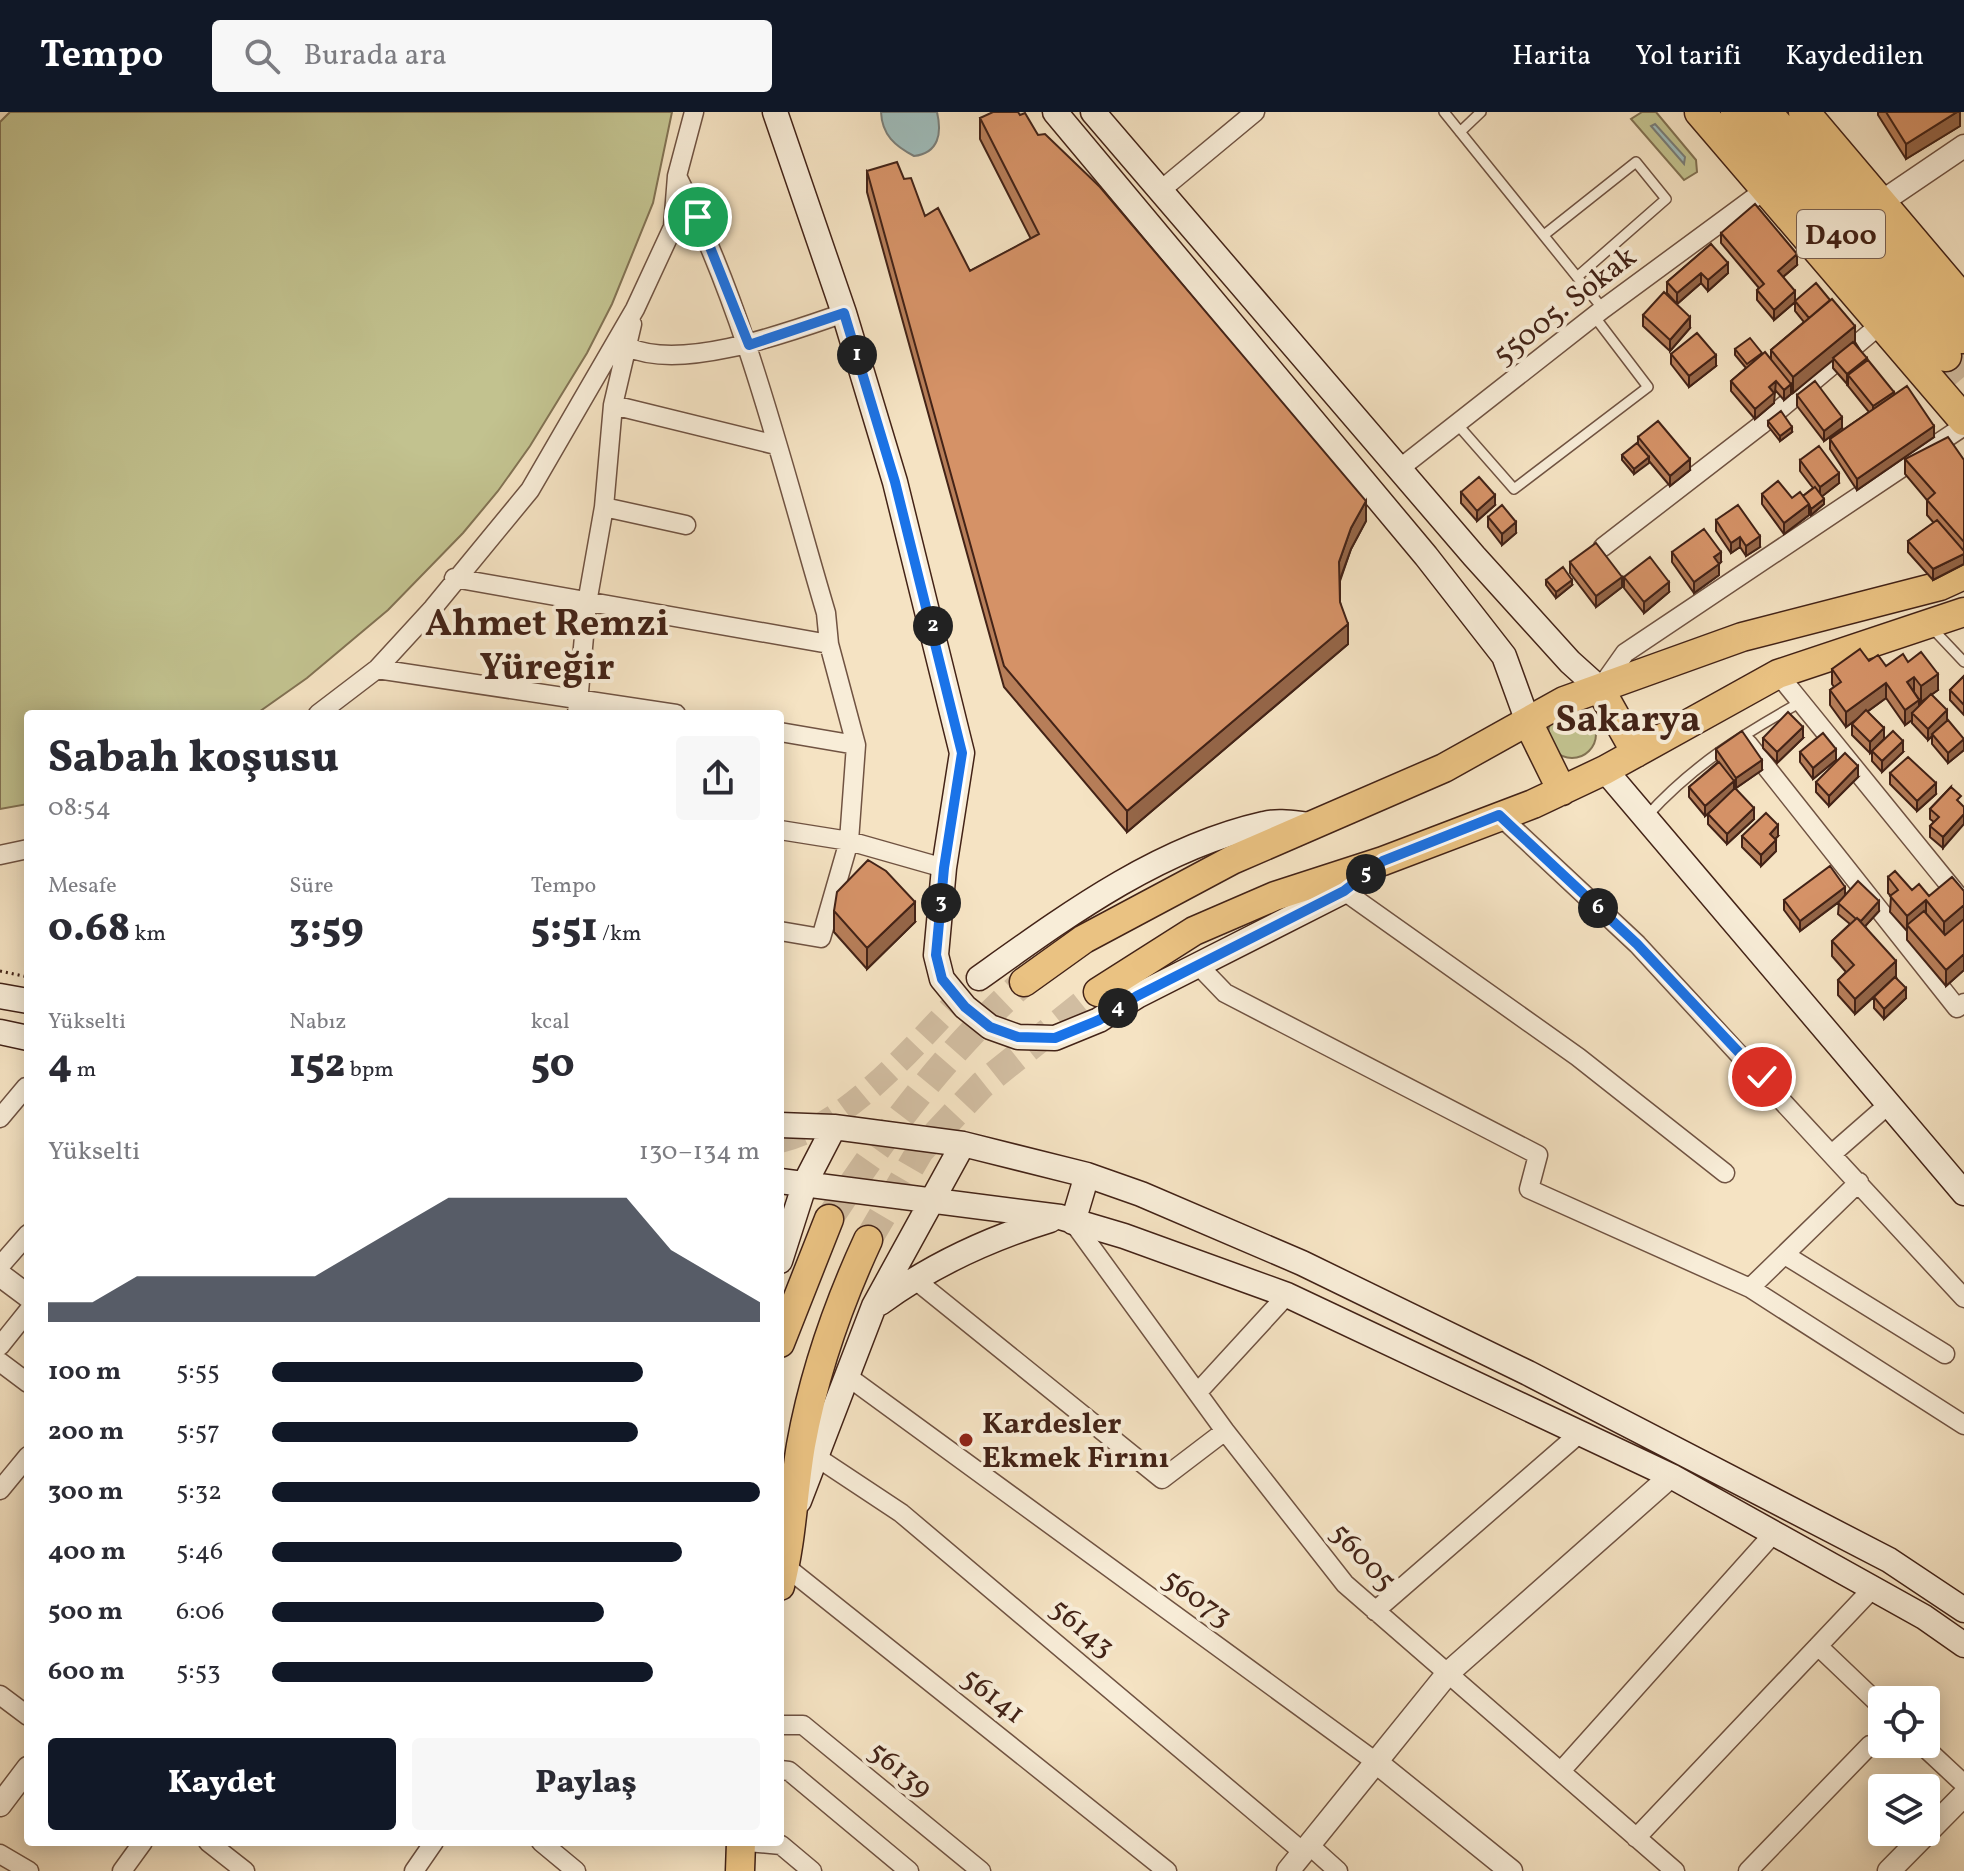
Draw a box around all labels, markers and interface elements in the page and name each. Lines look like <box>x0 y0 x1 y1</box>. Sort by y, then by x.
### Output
search box <box>212 20 772 92</box>
text: Tempo <box>40 30 164 83</box>
icon: search <box>240 34 284 78</box>
text: Burada ara <box>304 35 447 77</box>
text: Harita <box>1512 37 1591 76</box>
text: Yol tarifi <box>1635 37 1741 76</box>
text: Kaydedilen <box>1785 37 1924 76</box>
pin <box>664 183 732 251</box>
icon: arrive <box>676 195 720 239</box>
road number: D400 <box>1797 210 1885 258</box>
street label: 55005. Sokak <box>1485 237 1646 376</box>
pin: 1 <box>837 335 877 375</box>
text: 1 <box>853 339 861 370</box>
district label: Ahmet Remzi Yüreğir <box>425 599 669 696</box>
pin: 2 <box>913 606 953 646</box>
text: 2 <box>927 610 939 641</box>
district label: Sakarya <box>1555 695 1701 748</box>
text: Sabah koşusu <box>48 729 339 790</box>
button: share <box>676 736 760 820</box>
text: 08:54 <box>48 790 111 826</box>
pin: 5 <box>1346 854 1386 894</box>
text: 5 <box>1361 858 1371 889</box>
text: Mesafe <box>48 871 117 902</box>
text: Süre <box>289 871 334 902</box>
text: Tempo <box>531 871 596 902</box>
pin: 3 <box>921 883 961 923</box>
text: 3 <box>935 887 947 918</box>
pin: 6 <box>1578 888 1618 928</box>
text: 6 <box>1592 892 1604 923</box>
text: 0.68 <box>48 902 130 958</box>
text: 3:59 <box>289 902 364 958</box>
text: 5:51 <box>531 902 598 958</box>
text: km <box>130 919 166 950</box>
text: /km <box>598 919 641 950</box>
pin: 4 <box>1098 988 1138 1028</box>
text: 4 <box>1111 992 1125 1023</box>
text: Yükselti <box>48 1007 126 1038</box>
text: Nabız <box>289 1007 346 1038</box>
text: kcal <box>531 1007 570 1038</box>
text: 4 <box>48 1038 72 1094</box>
text: 152 <box>289 1038 345 1094</box>
text: 50 <box>531 1038 575 1094</box>
pin <box>1728 1043 1796 1111</box>
text: m <box>72 1055 96 1086</box>
text: bpm <box>345 1055 394 1086</box>
icon: check <box>1740 1055 1784 1099</box>
text: Yükselti <box>48 1134 140 1170</box>
text: 130–134 m <box>639 1134 760 1170</box>
text: 100 m <box>48 1354 121 1390</box>
text: 5:55 <box>176 1354 220 1390</box>
place label: Kardesler Ekmek Fırını <box>982 1404 1169 1480</box>
text: 200 m <box>48 1414 124 1450</box>
text: 5:57 <box>176 1414 220 1450</box>
marker: Kardesler Ekmek Fırını <box>957 1431 975 1449</box>
text: 300 m <box>48 1474 124 1510</box>
text: 5:32 <box>176 1474 222 1510</box>
street label: 56005 <box>1320 1514 1405 1601</box>
text: 400 m <box>48 1534 126 1570</box>
text: 5:46 <box>176 1534 223 1570</box>
street label: 56073 <box>1153 1559 1240 1638</box>
street label: 56143 <box>1040 1589 1123 1668</box>
text: 500 m <box>48 1594 123 1630</box>
text: 6:06 <box>176 1594 224 1630</box>
text: 600 m <box>48 1654 125 1690</box>
text: 5:53 <box>176 1654 221 1690</box>
street label: 56141 <box>952 1658 1034 1735</box>
map controls <box>1868 1686 1940 1846</box>
button: locate <box>1868 1686 1940 1758</box>
street label: 56139 <box>859 1732 941 1809</box>
button: Kaydet <box>48 1738 396 1830</box>
button: Paylaş <box>412 1738 760 1830</box>
button: layers <box>1868 1774 1940 1846</box>

